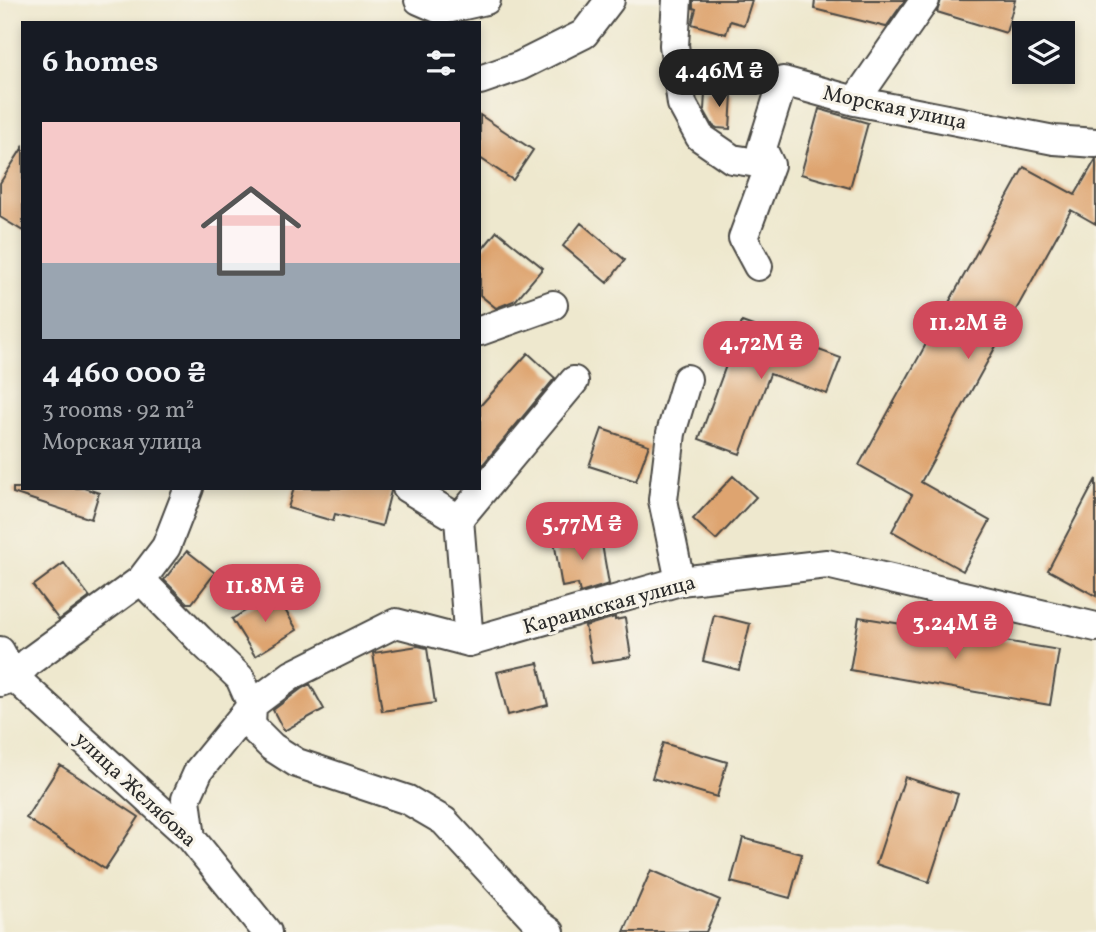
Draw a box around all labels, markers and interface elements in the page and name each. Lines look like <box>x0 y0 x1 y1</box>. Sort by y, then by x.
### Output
map controls <box>1012 21 1075 84</box>
button: layers <box>1012 21 1075 84</box>
text: 6 homes <box>42 42 158 84</box>
icon: filters <box>422 44 460 82</box>
pin: 4.46M ₴ <box>654 50 784 109</box>
text: 4.46M ₴ <box>675 56 763 88</box>
street label: Морская улица <box>820 79 969 138</box>
icon: home <box>188 168 314 294</box>
pin: 11.2M ₴ <box>903 302 1033 361</box>
text: 11.2M ₴ <box>929 308 1007 340</box>
pin: 4.72M ₴ <box>696 322 826 381</box>
text: 4.72M ₴ <box>719 328 803 360</box>
text: 4 460 000 ₴ <box>42 353 206 395</box>
text: 3 rooms · 92 m² <box>42 395 194 427</box>
text: Морская улица <box>42 427 202 459</box>
pin: 5.77M ₴ <box>517 503 647 562</box>
text: 5.77M ₴ <box>542 509 622 541</box>
pin: 11.8M ₴ <box>200 564 330 624</box>
street label: Караимская улица <box>520 568 699 642</box>
text: 11.8M ₴ <box>226 571 304 603</box>
pin: 3.24M ₴ <box>890 602 1020 661</box>
text: 3.24M ₴ <box>912 608 998 640</box>
street label: улица Желябова <box>67 726 203 855</box>

